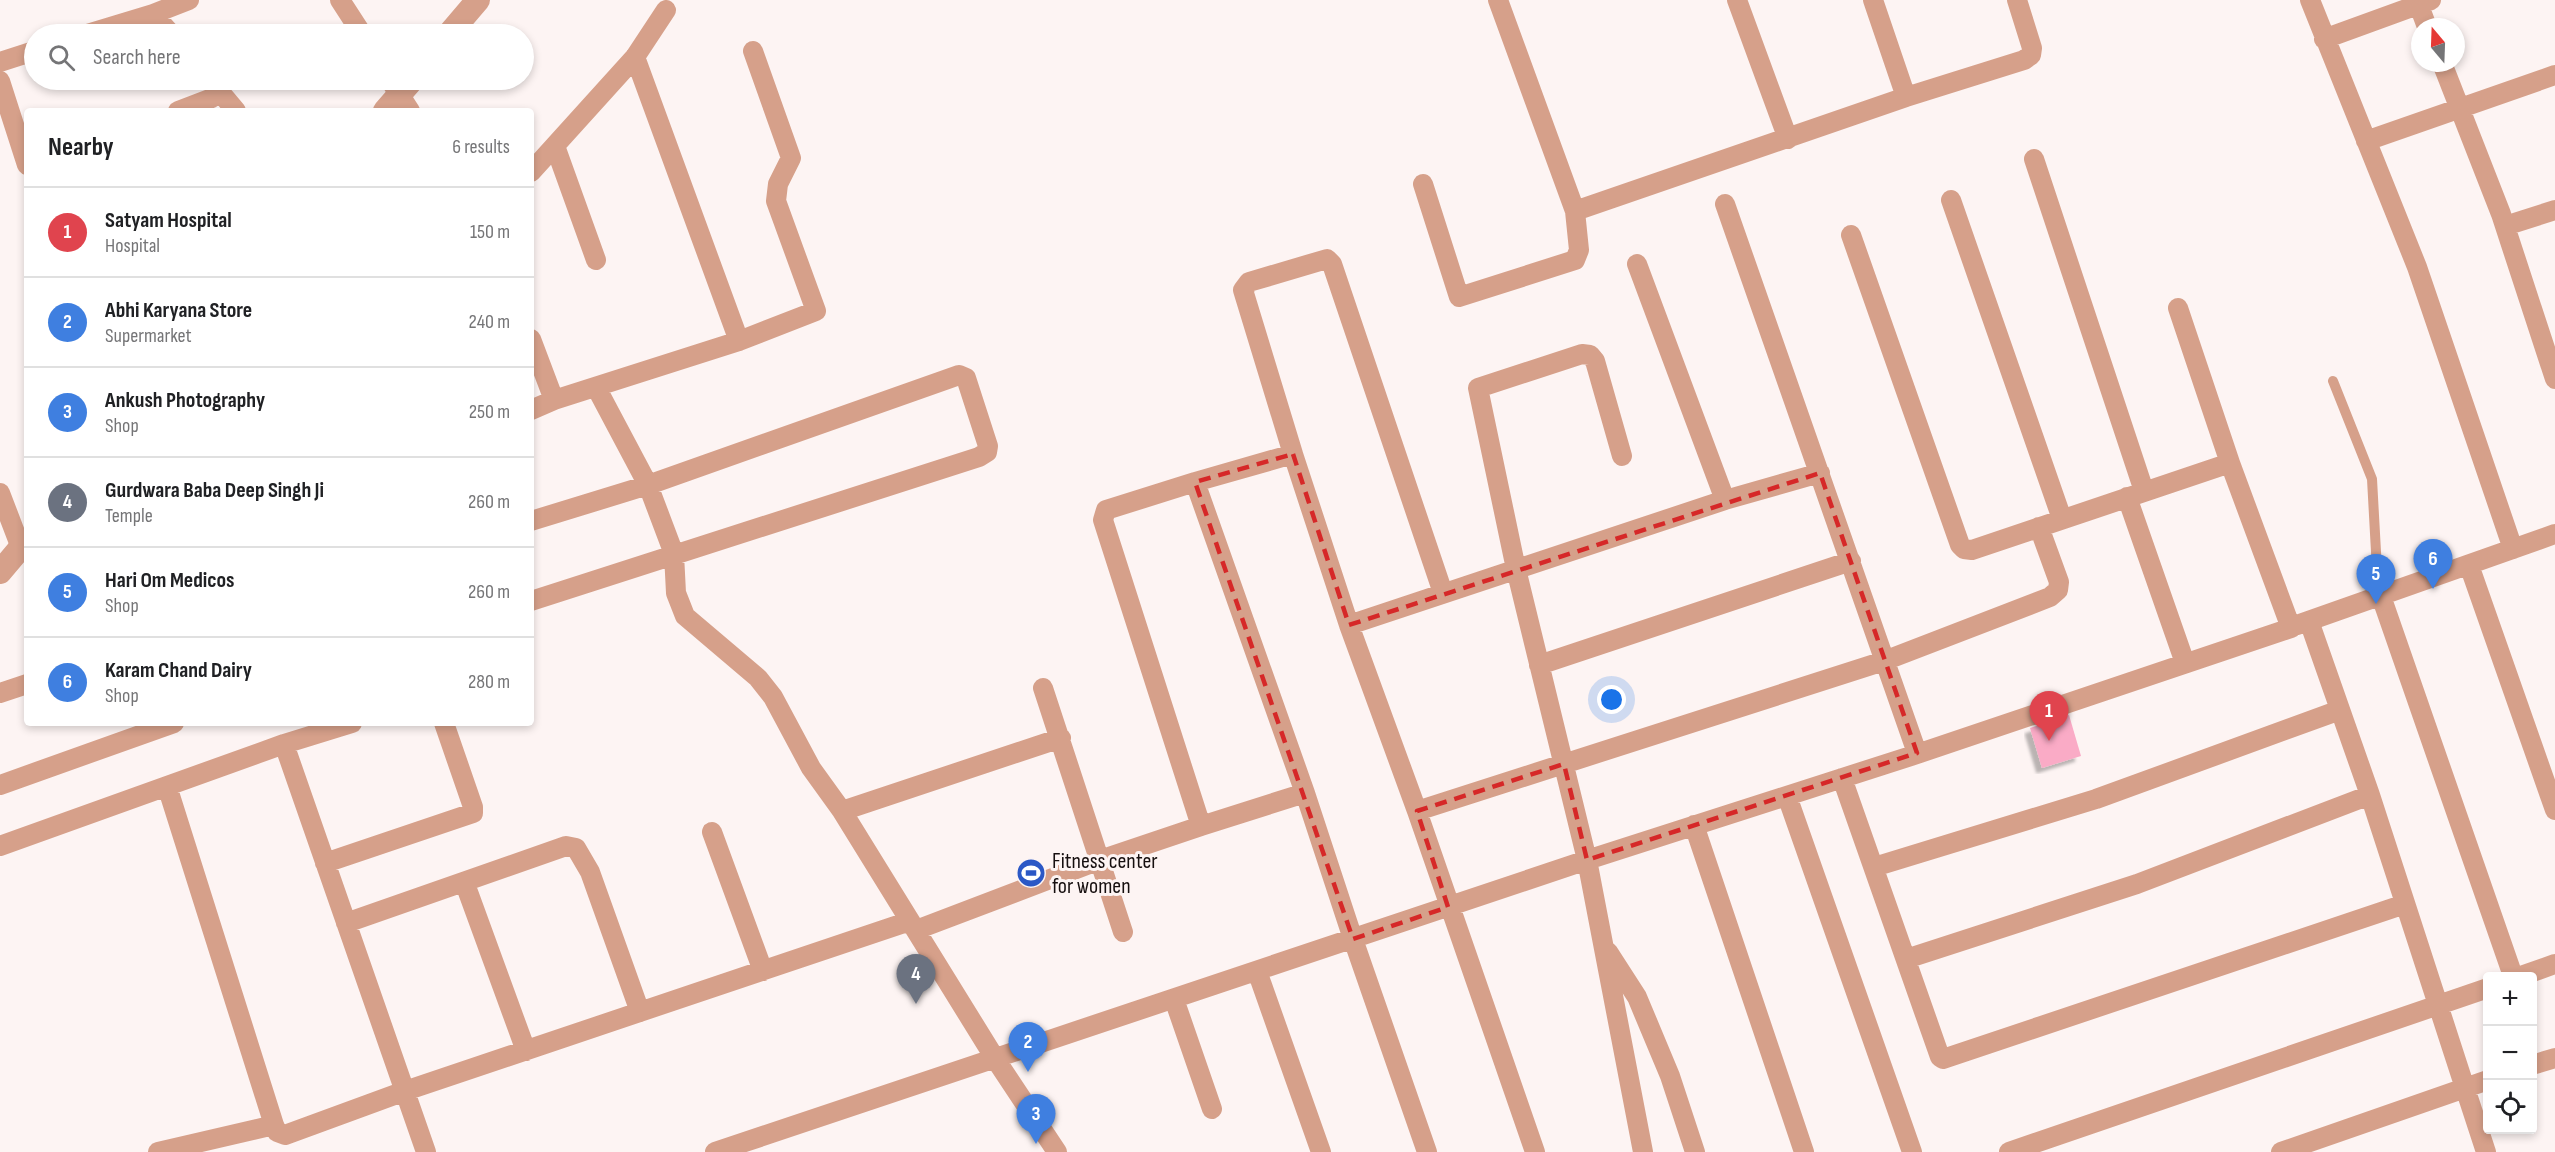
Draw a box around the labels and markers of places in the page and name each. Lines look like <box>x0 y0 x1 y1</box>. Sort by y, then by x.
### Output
pin: 6 <box>2414 540 2452 589</box>
pin: 5 <box>2356 554 2396 604</box>
pin: 1 <box>2030 692 2068 741</box>
place label: Fitness center for women <box>1052 848 1158 900</box>
sports icon: Fitness center for women <box>1015 857 1047 889</box>
pin: 4 <box>896 954 936 1004</box>
pin: 2 <box>1008 1022 1048 1072</box>
pin: 3 <box>1016 1094 1056 1144</box>

